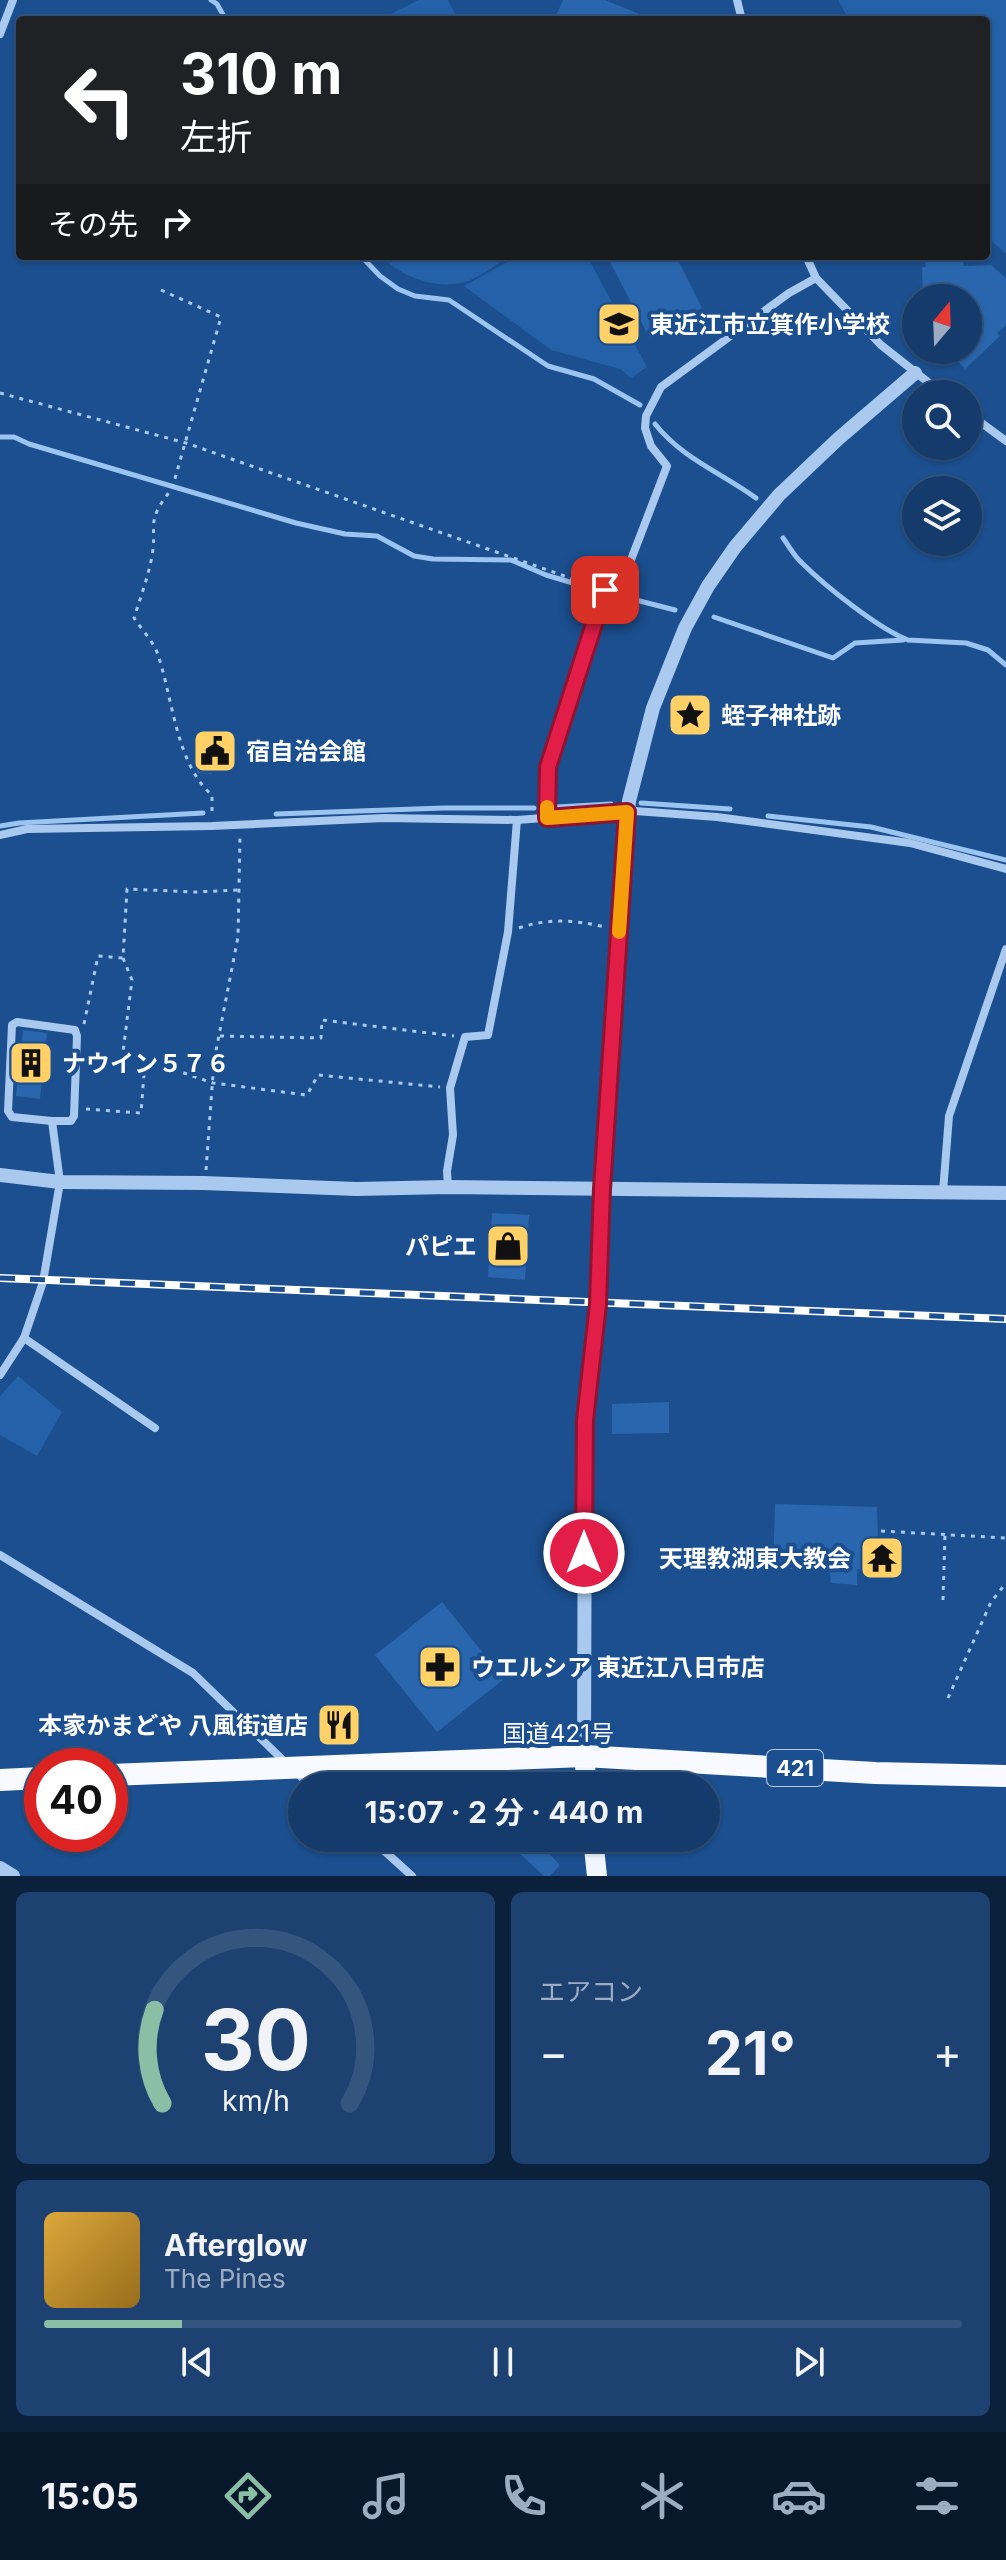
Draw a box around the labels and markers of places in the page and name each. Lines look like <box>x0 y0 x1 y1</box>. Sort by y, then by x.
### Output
school or university icon: 東近江市立箕作小学校 <box>595 300 643 348</box>
place label: 東近江市立箕作小学校 <box>650 310 890 339</box>
pin <box>571 556 639 624</box>
place icon: 蛭子神社跡 <box>666 691 714 739</box>
place label: 蛭子神社跡 <box>721 701 841 730</box>
public building icon: 宿自治会館 <box>191 727 239 775</box>
place label: 宿自治会館 <box>246 737 366 766</box>
building icon: ナウイン５７６ <box>7 1039 55 1087</box>
place label: ナウイン５７６ <box>62 1049 230 1078</box>
shop icon: パピエ <box>484 1222 532 1270</box>
place label: パピエ <box>405 1232 477 1261</box>
temple icon: 天理教湖東大教会 <box>858 1534 906 1582</box>
place label: 天理教湖東大教会 <box>659 1544 851 1573</box>
pharmacy icon: ウエルシア 東近江八日市店 <box>416 1643 464 1691</box>
place label: ウエルシア 東近江八日市店 <box>471 1653 765 1682</box>
restaurant icon: 本家かまどや 八風街道店 <box>315 1701 363 1749</box>
place label: 本家かまどや 八風街道店 <box>38 1711 308 1740</box>

